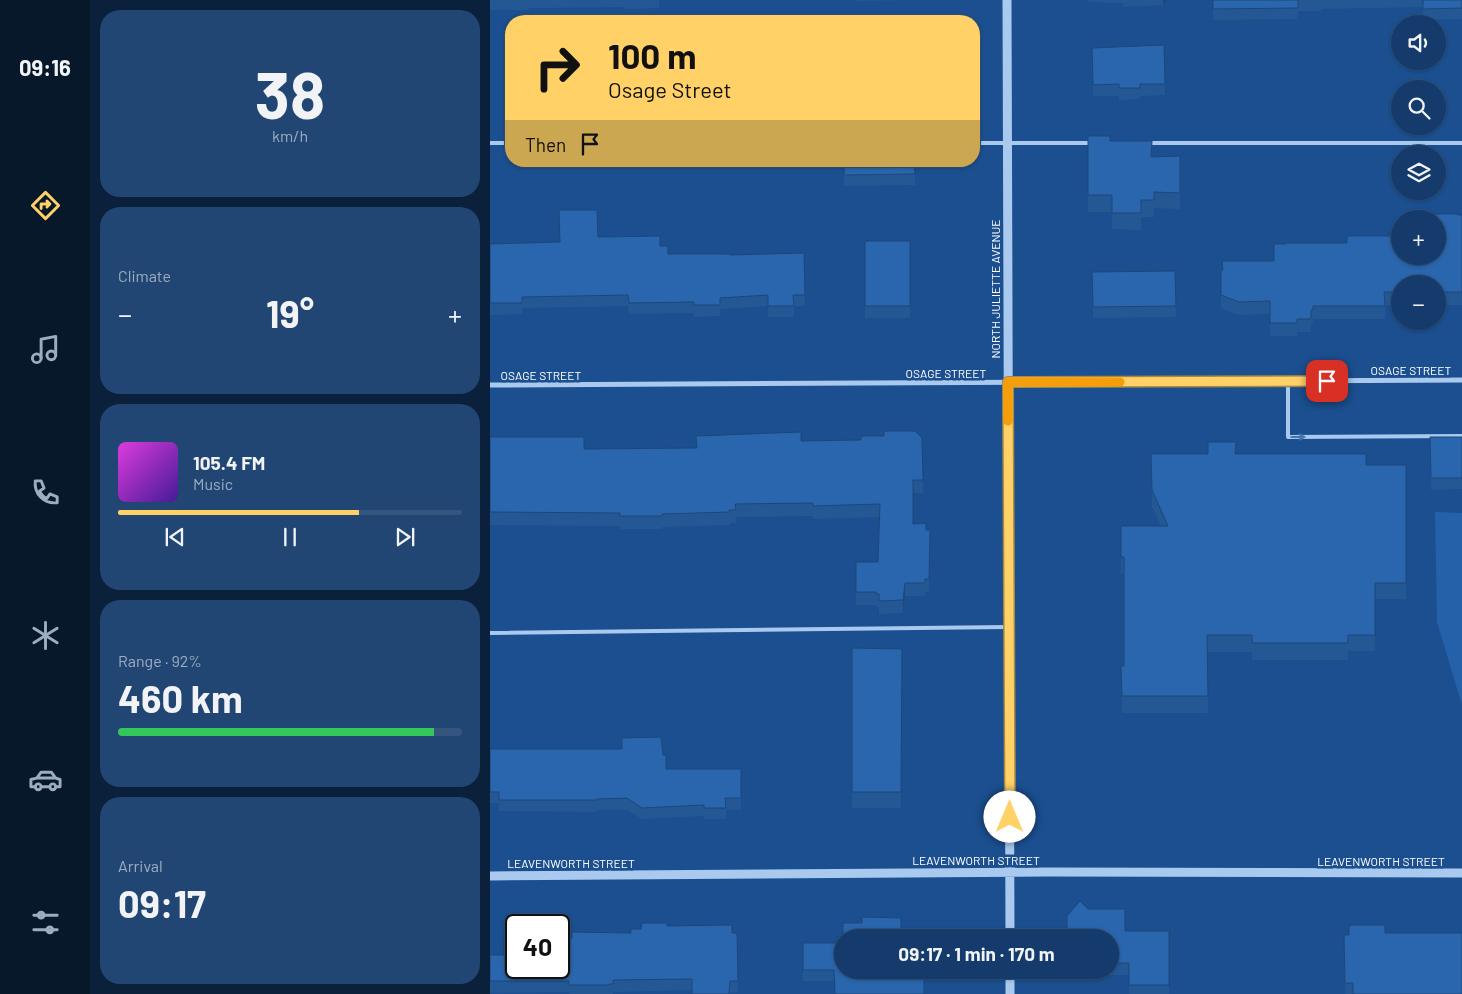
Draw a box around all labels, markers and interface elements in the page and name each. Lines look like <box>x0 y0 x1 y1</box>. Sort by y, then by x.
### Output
map controls <box>1391 15 1446 330</box>
button: sound <box>1391 15 1446 70</box>
text: 100 m <box>608 34 697 76</box>
icon: right <box>525 35 590 100</box>
text: 09:16 <box>19 54 71 80</box>
text: 38 <box>255 54 325 132</box>
text: Osage Street <box>608 76 731 102</box>
button: search <box>1391 80 1446 135</box>
text: km/h <box>272 126 308 145</box>
icon: arrive <box>576 130 604 158</box>
text: Then <box>525 133 566 156</box>
button: layers <box>1391 145 1446 200</box>
icon: directions <box>28 188 63 223</box>
button: + <box>1391 210 1446 265</box>
street label: NORTH JULIETTE AVENUE <box>988 219 1002 359</box>
text: Climate <box>118 266 171 285</box>
button: − <box>1391 275 1446 330</box>
text: 19° <box>266 290 314 336</box>
text: − <box>118 297 132 331</box>
text: + <box>448 297 462 331</box>
icon: music <box>28 332 63 367</box>
pin <box>1306 360 1348 402</box>
street label: OSAGE STREET <box>1371 363 1452 377</box>
street label: OSAGE STREET <box>906 366 987 380</box>
icon: arrive <box>1313 367 1341 395</box>
street label: OSAGE STREET <box>501 368 582 382</box>
one-way arrow <box>1290 433 1306 441</box>
text: 105.4 FM <box>193 451 265 474</box>
text: Music <box>193 474 233 493</box>
icon: phone <box>28 475 63 510</box>
icon: previous <box>161 523 189 551</box>
icon: pause <box>276 523 304 551</box>
icon: next <box>391 523 419 551</box>
icon: climate <box>28 618 63 653</box>
text: Range · 92% <box>118 651 202 670</box>
text: 460 km <box>118 675 243 721</box>
icon: car <box>28 762 63 797</box>
position arrow <box>983 790 1035 842</box>
street label: LEAVENWORTH STREET <box>912 853 1040 867</box>
street label: LEAVENWORTH STREET <box>1317 854 1445 868</box>
text: Arrival <box>118 856 163 875</box>
street label: LEAVENWORTH STREET <box>507 856 635 870</box>
text: 09:17 <box>118 880 206 926</box>
icon: filters <box>28 905 63 940</box>
speed limit sign: 40 <box>505 914 570 979</box>
text: 09:17 · 1 min · 170 m <box>898 942 1055 965</box>

